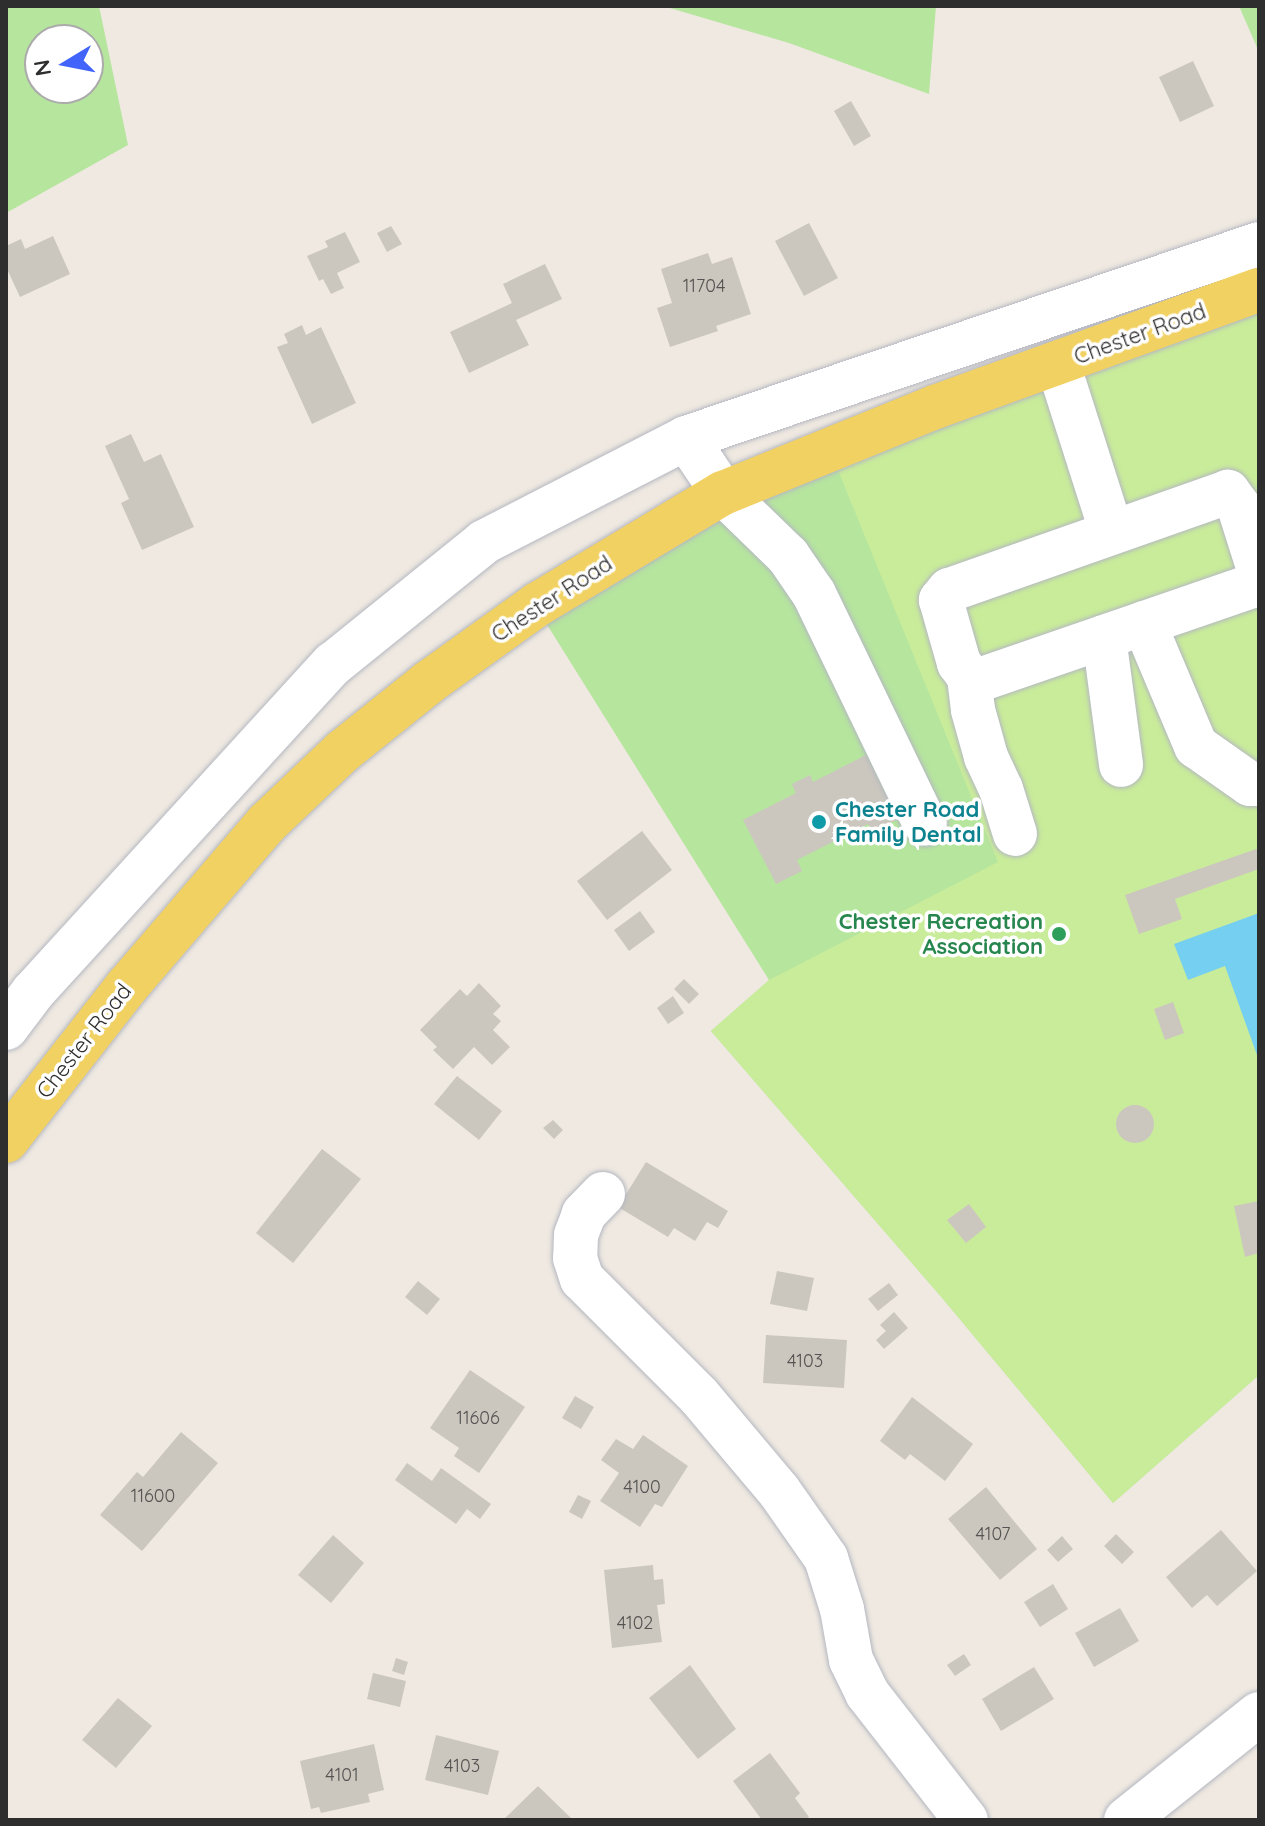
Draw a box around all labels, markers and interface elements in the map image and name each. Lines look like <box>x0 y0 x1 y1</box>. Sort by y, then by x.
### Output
north arrow <box>24 24 104 104</box>
text: N <box>27 57 58 78</box>
house number: 11704 <box>683 275 725 297</box>
street label: Chester Road <box>1070 298 1210 370</box>
street label: Chester Road <box>487 550 617 648</box>
place label: Chester Road Family Dental <box>835 796 982 848</box>
marker: Chester Road Family Dental <box>810 813 828 831</box>
place label: Chester Recreation Association <box>839 908 1043 960</box>
marker: Chester Recreation Association <box>1050 925 1068 943</box>
street label: Chester Road <box>31 978 137 1104</box>
house number: 4103 <box>787 1350 823 1372</box>
house number: 11606 <box>456 1407 500 1429</box>
house number: 4100 <box>623 1476 661 1498</box>
house number: 11600 <box>131 1485 175 1507</box>
house number: 4107 <box>976 1523 1010 1545</box>
house number: 4102 <box>617 1612 653 1634</box>
house number: 4103 <box>444 1755 480 1777</box>
house number: 4101 <box>325 1764 359 1786</box>

